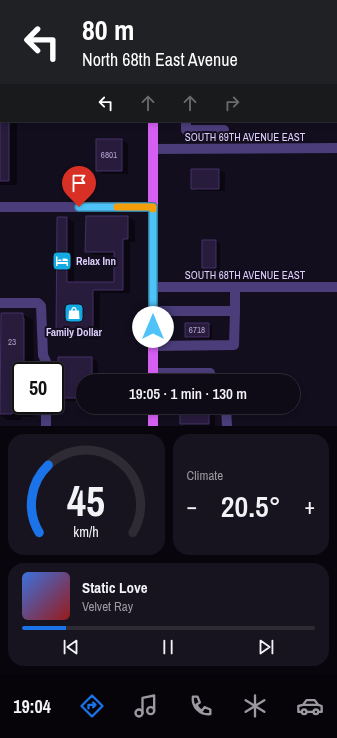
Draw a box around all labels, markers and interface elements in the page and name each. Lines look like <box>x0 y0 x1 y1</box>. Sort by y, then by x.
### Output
text: 80 m <box>82 11 134 49</box>
icon: left <box>16 16 68 68</box>
text: North 68th East Avenue <box>82 47 238 72</box>
icon: left <box>95 92 117 114</box>
icon: ahead <box>137 92 159 114</box>
icon: ahead <box>179 92 201 114</box>
icon: right <box>221 92 243 114</box>
street label: SOUTH 69TH AVENUE EAST <box>185 130 306 144</box>
house number: 6801 <box>101 149 117 161</box>
pin <box>62 166 96 207</box>
icon: arrive <box>68 172 90 194</box>
hotel icon: Relax Inn <box>51 250 73 272</box>
place label: Relax Inn <box>76 254 116 268</box>
street label: SOUTH 68TH AVENUE EAST <box>185 268 306 282</box>
shop icon: Family Dollar <box>63 302 85 324</box>
position arrow <box>132 306 174 348</box>
house number: 6718 <box>189 324 205 336</box>
place label: Family Dollar <box>46 325 103 339</box>
house number: 23 <box>8 336 16 348</box>
speed limit sign: 50 <box>12 362 64 414</box>
text: 19:05 · 1 min · 130 m <box>129 383 247 404</box>
text: Climate <box>187 467 223 484</box>
text: 45 <box>67 472 105 528</box>
text: 20.5° <box>221 486 281 526</box>
text: − <box>187 491 197 521</box>
text: + <box>304 491 315 521</box>
text: km/h <box>74 521 99 540</box>
text: Static Love <box>82 577 148 598</box>
text: Velvet Ray <box>82 598 133 615</box>
icon: previous <box>60 636 82 658</box>
icon: pause <box>157 636 179 658</box>
icon: next <box>255 636 277 658</box>
icon: directions <box>78 692 106 720</box>
icon: music <box>132 692 160 720</box>
icon: phone <box>187 692 215 720</box>
icon: climate <box>241 692 269 720</box>
icon: car <box>296 692 324 720</box>
text: 19:04 <box>13 694 51 719</box>

